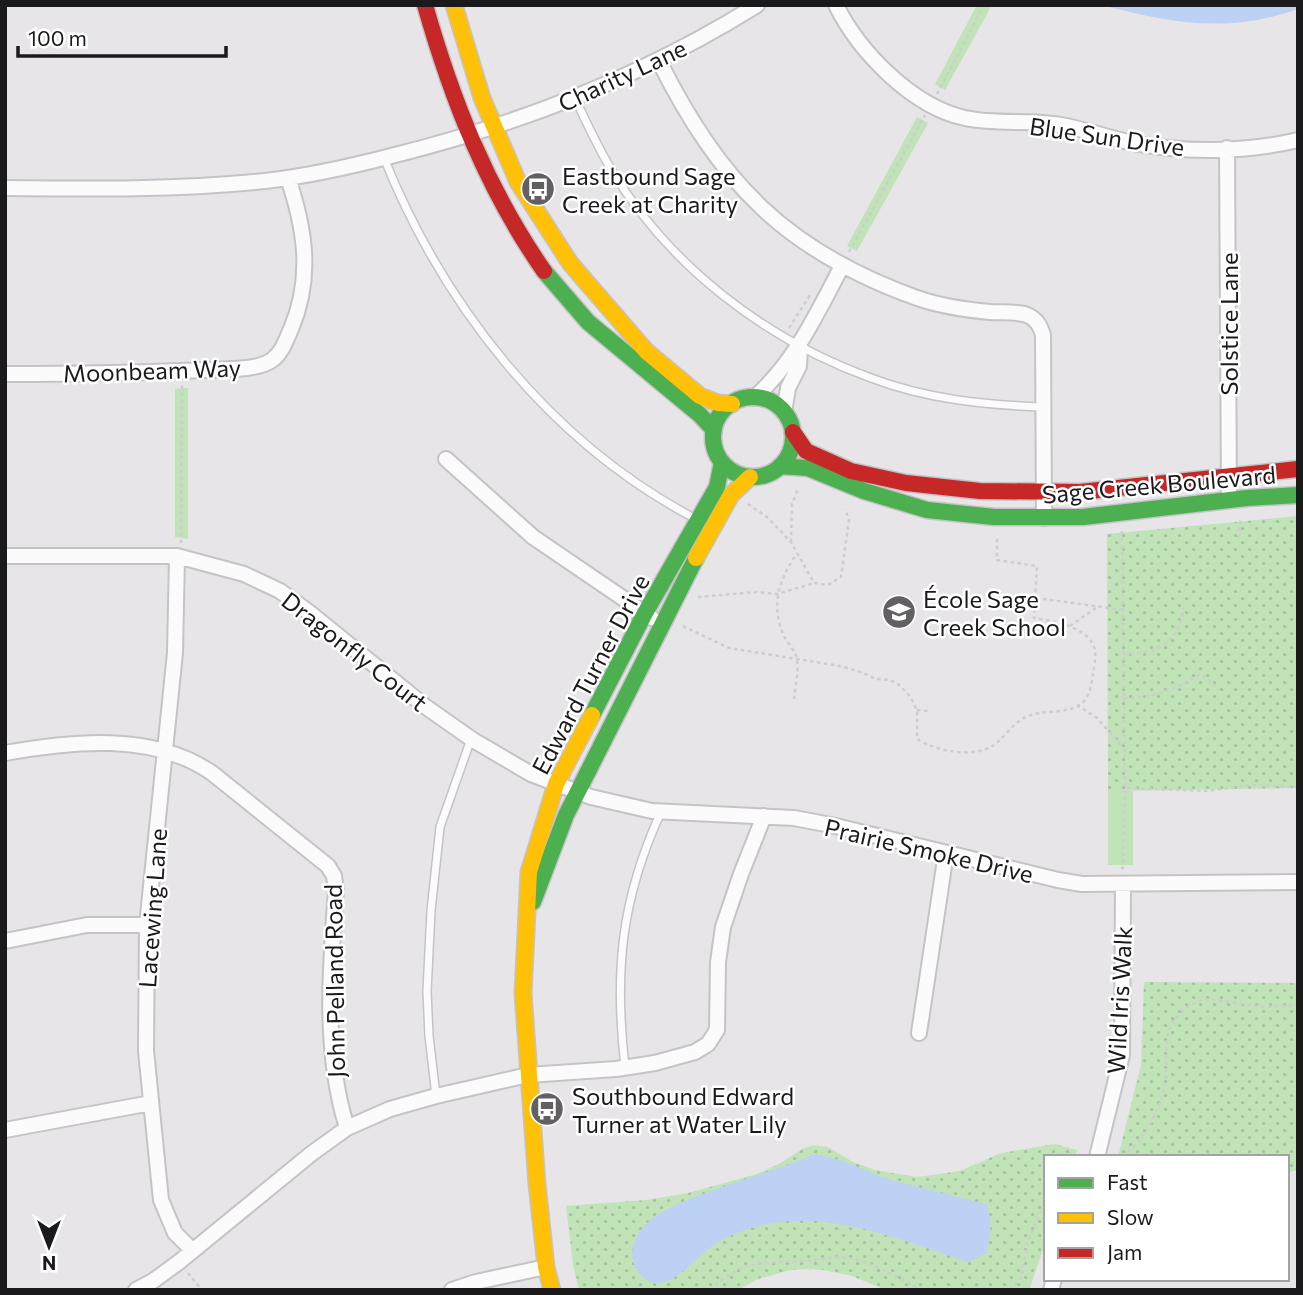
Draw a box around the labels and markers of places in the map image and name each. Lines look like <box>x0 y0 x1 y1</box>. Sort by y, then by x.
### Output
place label: Eastbound Sage Creek at Charity <box>562 161 738 218</box>
bus stop icon: Eastbound Sage Creek at Charity <box>519 170 557 208</box>
place label: École Sage Creek School <box>923 584 1066 641</box>
school or university icon: École Sage Creek School <box>880 593 918 631</box>
place label: Southbound Edward Turner at Water Lily <box>572 1081 794 1138</box>
bus stop icon: Southbound Edward Turner at Water Lily <box>528 1090 566 1128</box>

